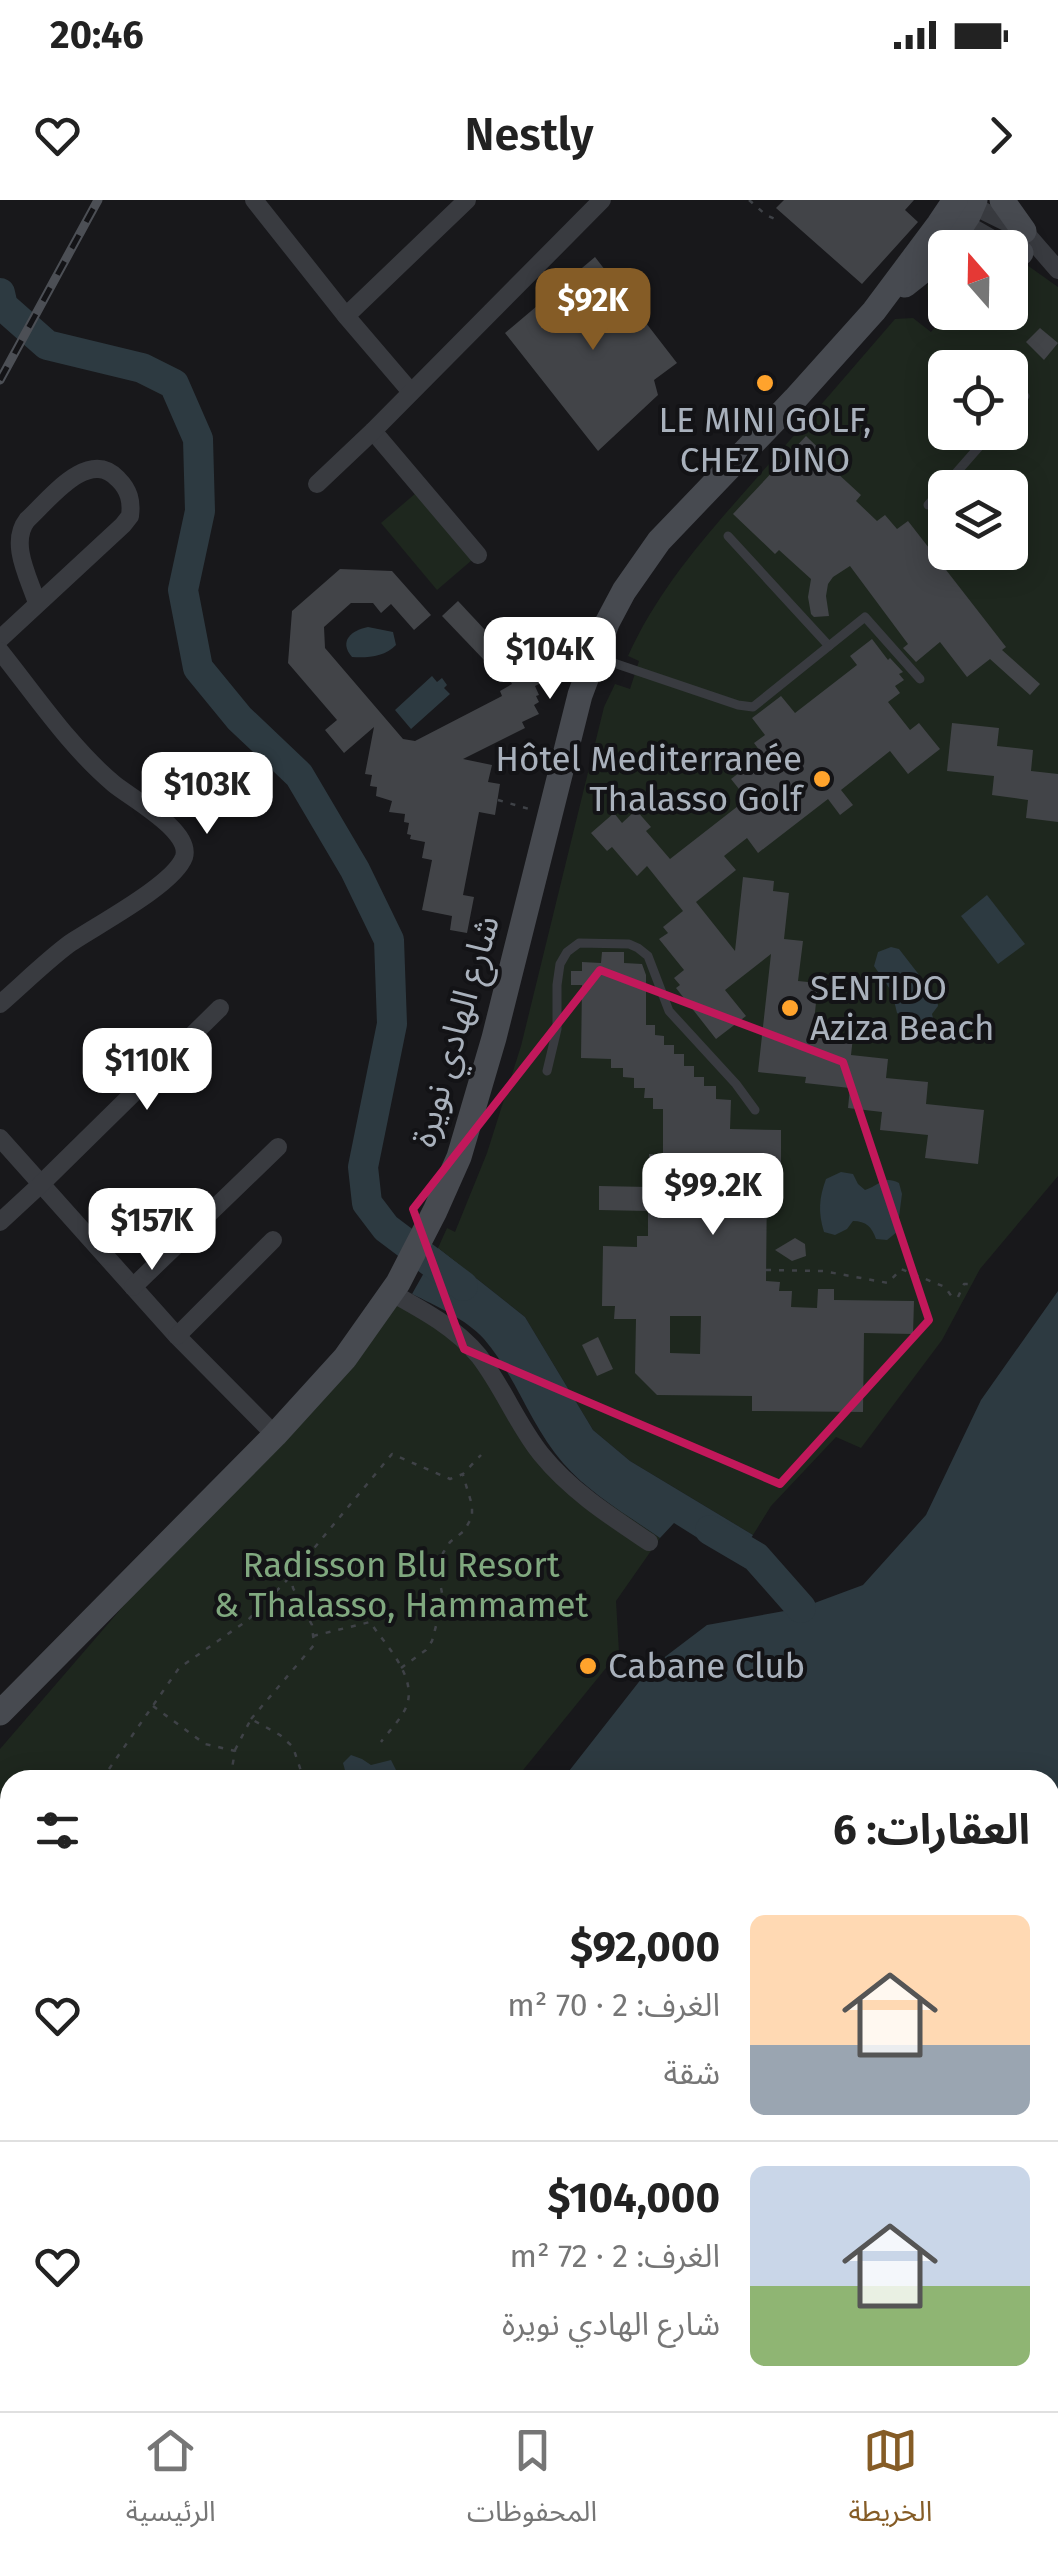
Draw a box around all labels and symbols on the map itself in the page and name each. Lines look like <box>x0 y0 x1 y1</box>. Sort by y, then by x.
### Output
north arrow <box>928 230 1028 330</box>
pin: $92K <box>534 268 652 353</box>
marker: LE MINI GOLF, CHEZ DINO <box>754 372 776 394</box>
place label: LE MINI GOLF, CHEZ DINO <box>658 399 872 481</box>
pin: $104K <box>480 617 620 702</box>
place label: Hôtel Mediterranée Thalasso Golf <box>495 738 804 820</box>
pin: $103K <box>137 752 277 837</box>
marker: Hôtel Mediterranée Thalasso Golf <box>811 768 833 790</box>
street label: شارع الهادي نويرة <box>402 911 514 1153</box>
place label: SENTIDO Aziza Beach <box>810 967 995 1049</box>
marker: SENTIDO Aziza Beach <box>779 997 801 1019</box>
pin: $110K <box>77 1028 217 1113</box>
pin: $99.2K <box>632 1153 794 1238</box>
pin: $157K <box>82 1188 222 1273</box>
park label: Radisson Blu Resort & Thalasso, Hammamet <box>214 1544 589 1626</box>
place label: Cabane Club <box>608 1645 805 1687</box>
marker: Cabane Club <box>577 1655 599 1677</box>

